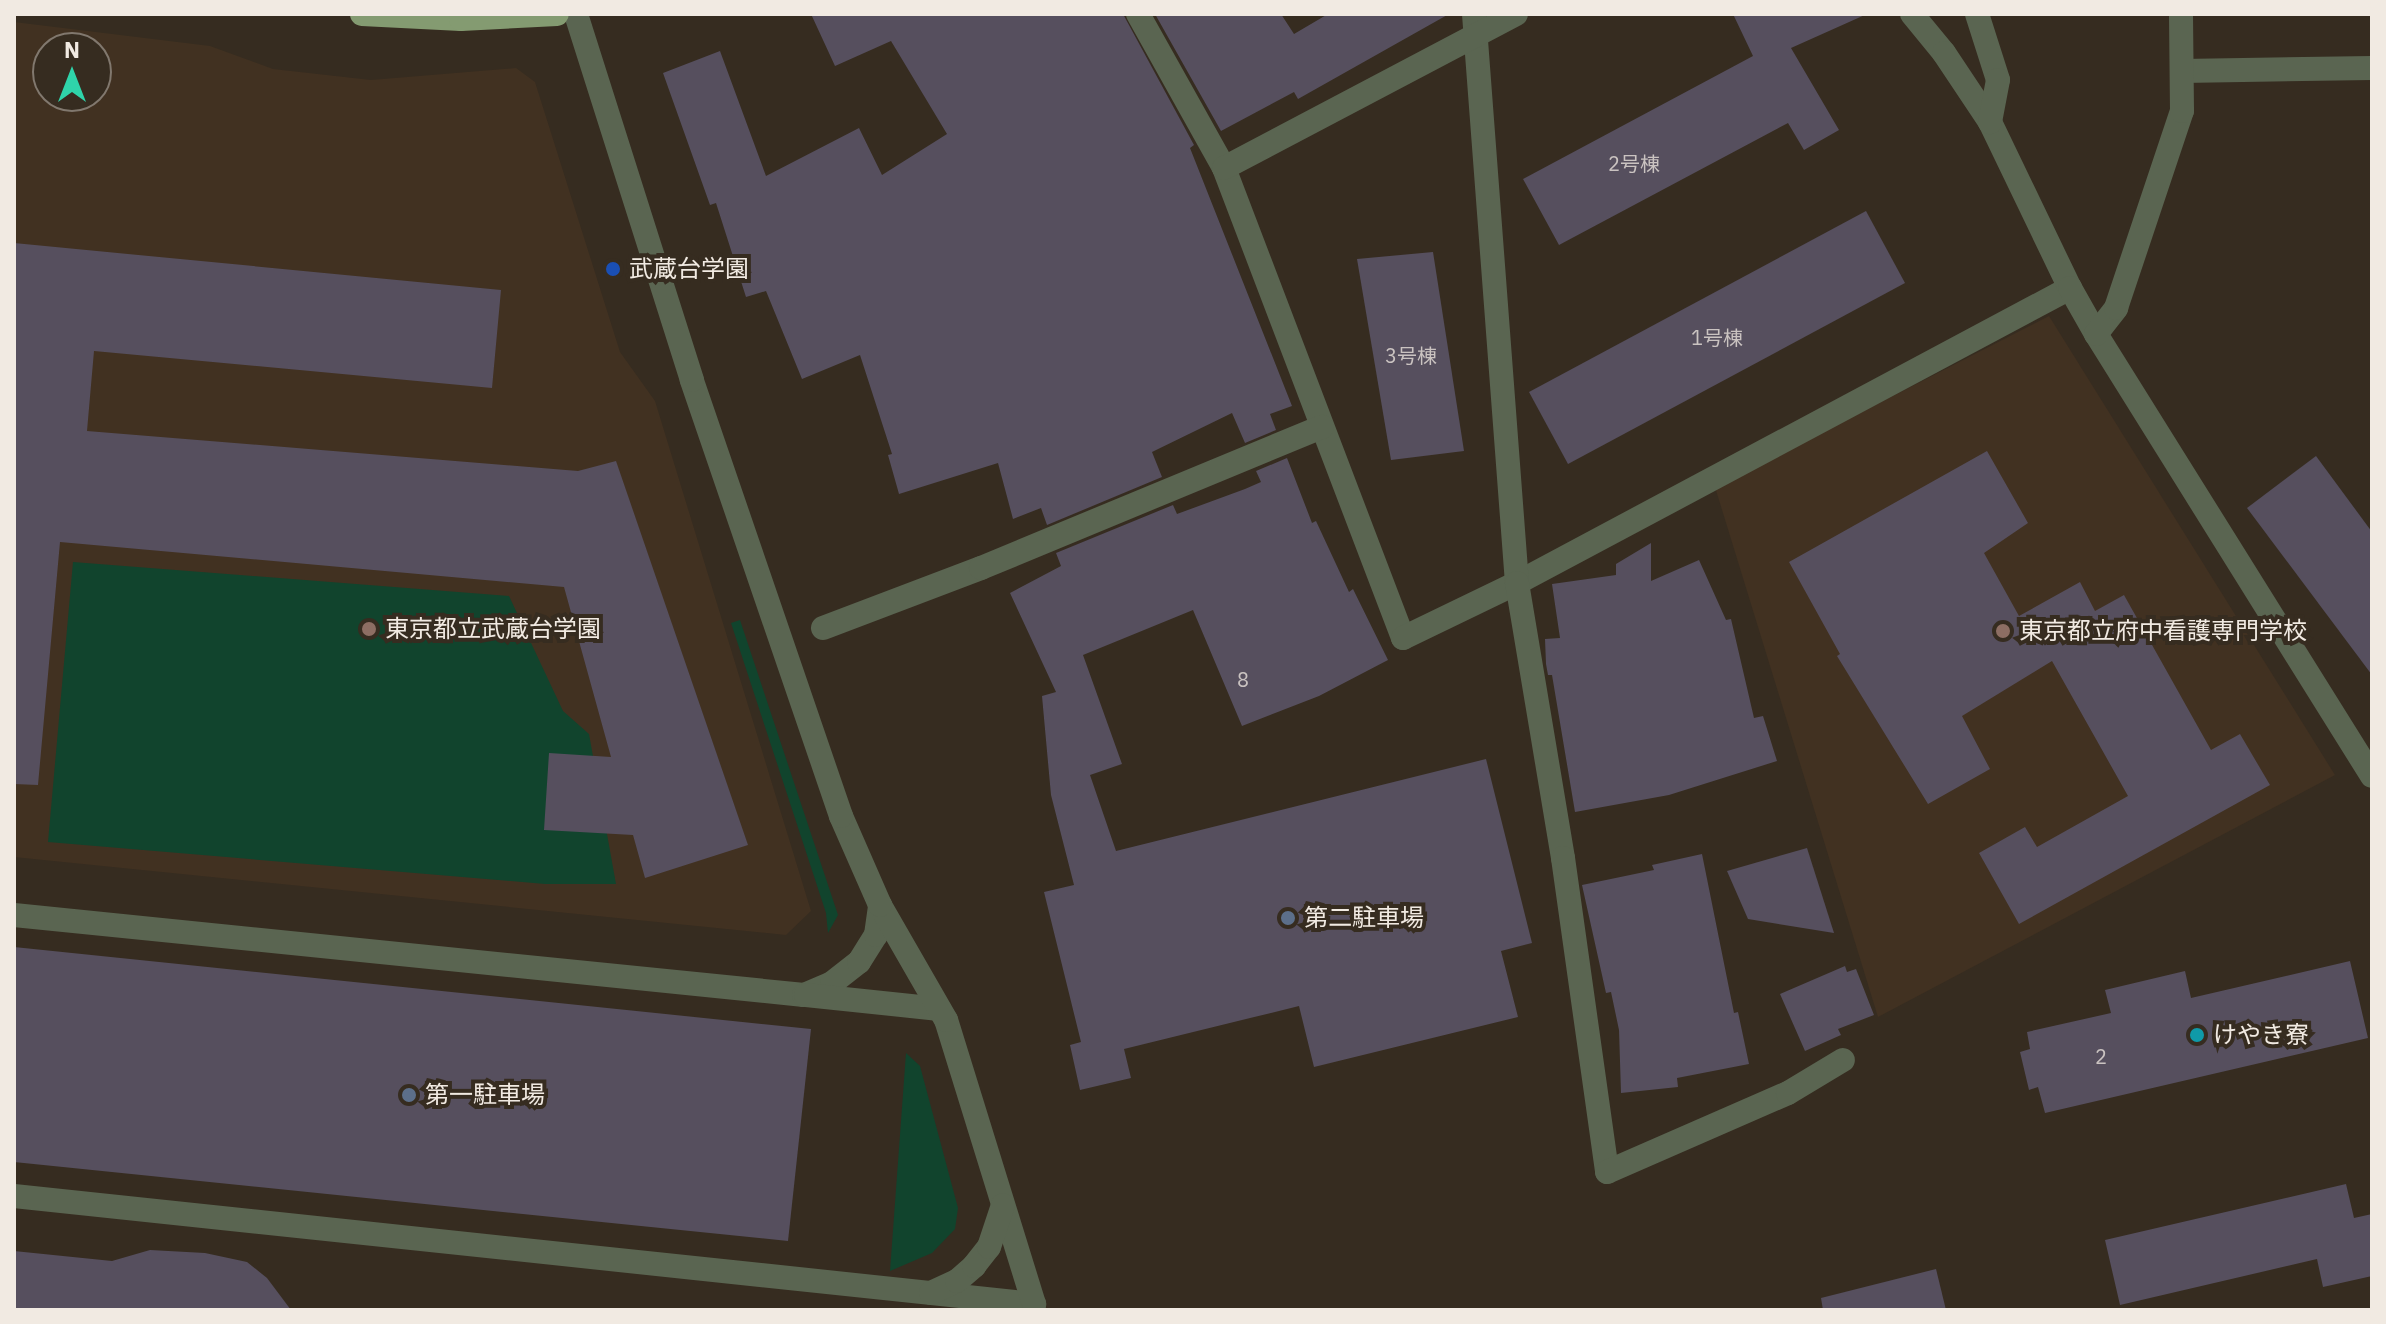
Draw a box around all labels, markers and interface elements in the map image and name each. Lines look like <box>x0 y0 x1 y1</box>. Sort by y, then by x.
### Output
north arrow <box>32 32 112 112</box>
text: N <box>64 35 80 64</box>
house number: 2号棟 <box>1608 151 1660 175</box>
place label: 武蔵台学園 <box>629 255 749 283</box>
marker: 武蔵台学園 <box>604 260 622 278</box>
house number: 1号棟 <box>1691 325 1743 349</box>
house number: 3号棟 <box>1385 343 1437 367</box>
place label: 東京都立武蔵台学園 <box>385 615 601 643</box>
place label: 東京都立府中看護専門学校 <box>2019 617 2307 645</box>
marker: 東京都立武蔵台学園 <box>360 620 378 638</box>
marker: 東京都立府中看護専門学校 <box>1994 622 2012 640</box>
house number: 8 <box>1237 667 1249 691</box>
place label: 第二駐車場 <box>1304 904 1424 932</box>
marker: 第二駐車場 <box>1279 909 1297 927</box>
place label: けやき寮 <box>2213 1021 2309 1049</box>
marker: けやき寮 <box>2188 1026 2206 1044</box>
house number: 2 <box>2095 1044 2107 1068</box>
place label: 第一駐車場 <box>425 1081 545 1109</box>
marker: 第一駐車場 <box>400 1086 418 1104</box>

